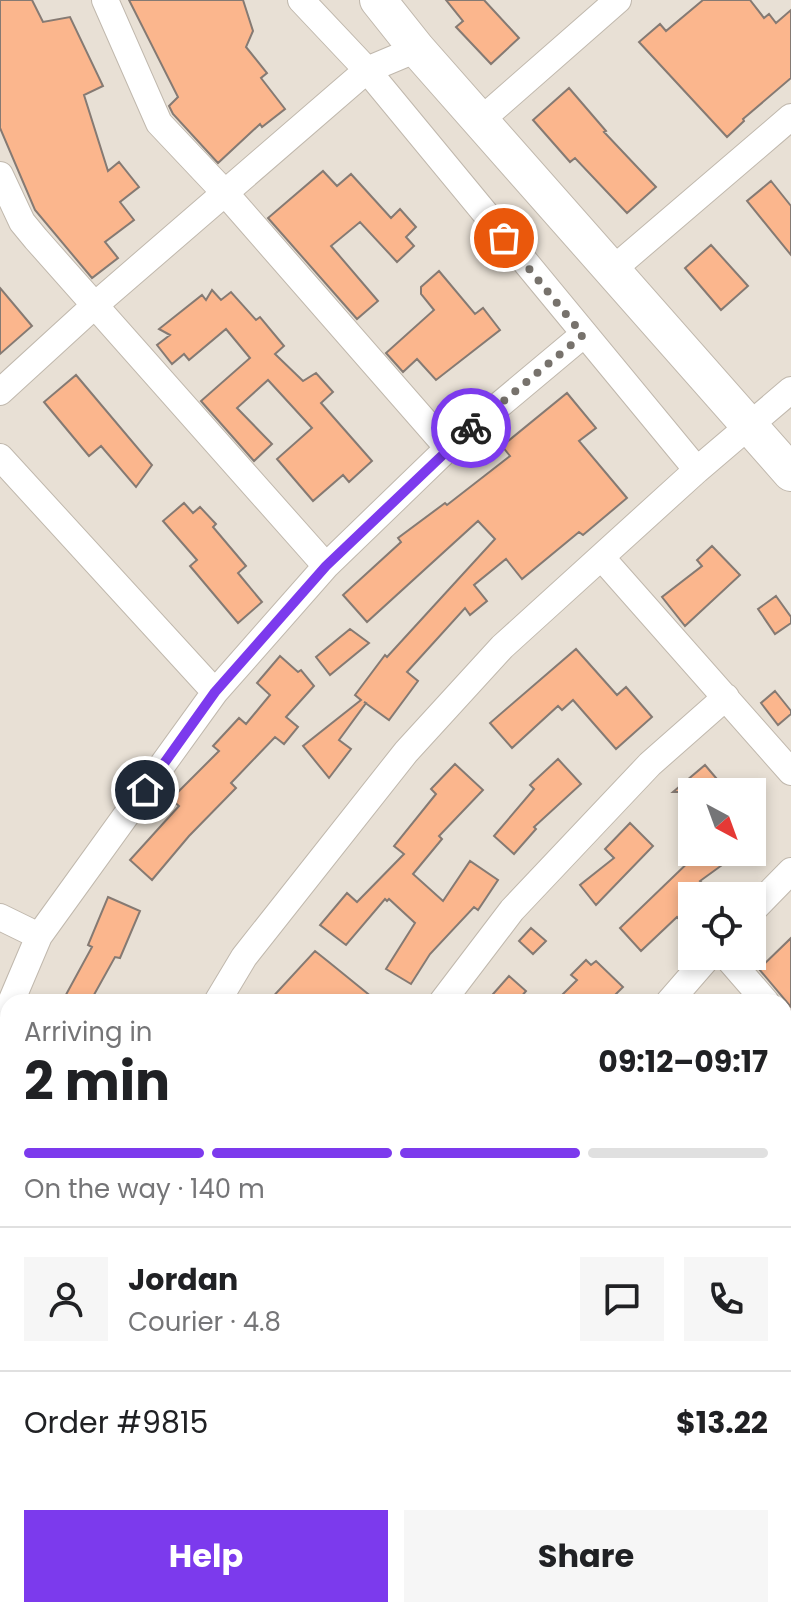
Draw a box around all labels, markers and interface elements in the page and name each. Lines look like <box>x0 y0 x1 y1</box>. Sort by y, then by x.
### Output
pin <box>470 204 538 272</box>
icon: bag <box>482 216 526 260</box>
courier <box>431 388 511 468</box>
icon: bike <box>449 406 493 450</box>
pin <box>111 756 179 824</box>
icon: home <box>123 768 167 812</box>
north arrow <box>678 778 766 866</box>
map controls <box>678 778 766 970</box>
button: locate <box>678 882 766 970</box>
text: Arriving in <box>24 1014 153 1050</box>
text: 09:12–09:17 <box>598 1040 768 1083</box>
text: 2 min <box>24 1045 170 1118</box>
text: On the way · 140 m <box>24 1171 265 1207</box>
button: person <box>24 1257 108 1341</box>
button: chat <box>580 1257 664 1341</box>
button: phone <box>684 1257 768 1341</box>
text: Jordan <box>128 1258 238 1301</box>
text: Courier · 4.8 <box>128 1304 281 1340</box>
text: Order #9815 <box>24 1401 208 1444</box>
text: $13.22 <box>676 1401 768 1444</box>
button: Help <box>24 1510 388 1602</box>
button: Share <box>404 1510 768 1602</box>

